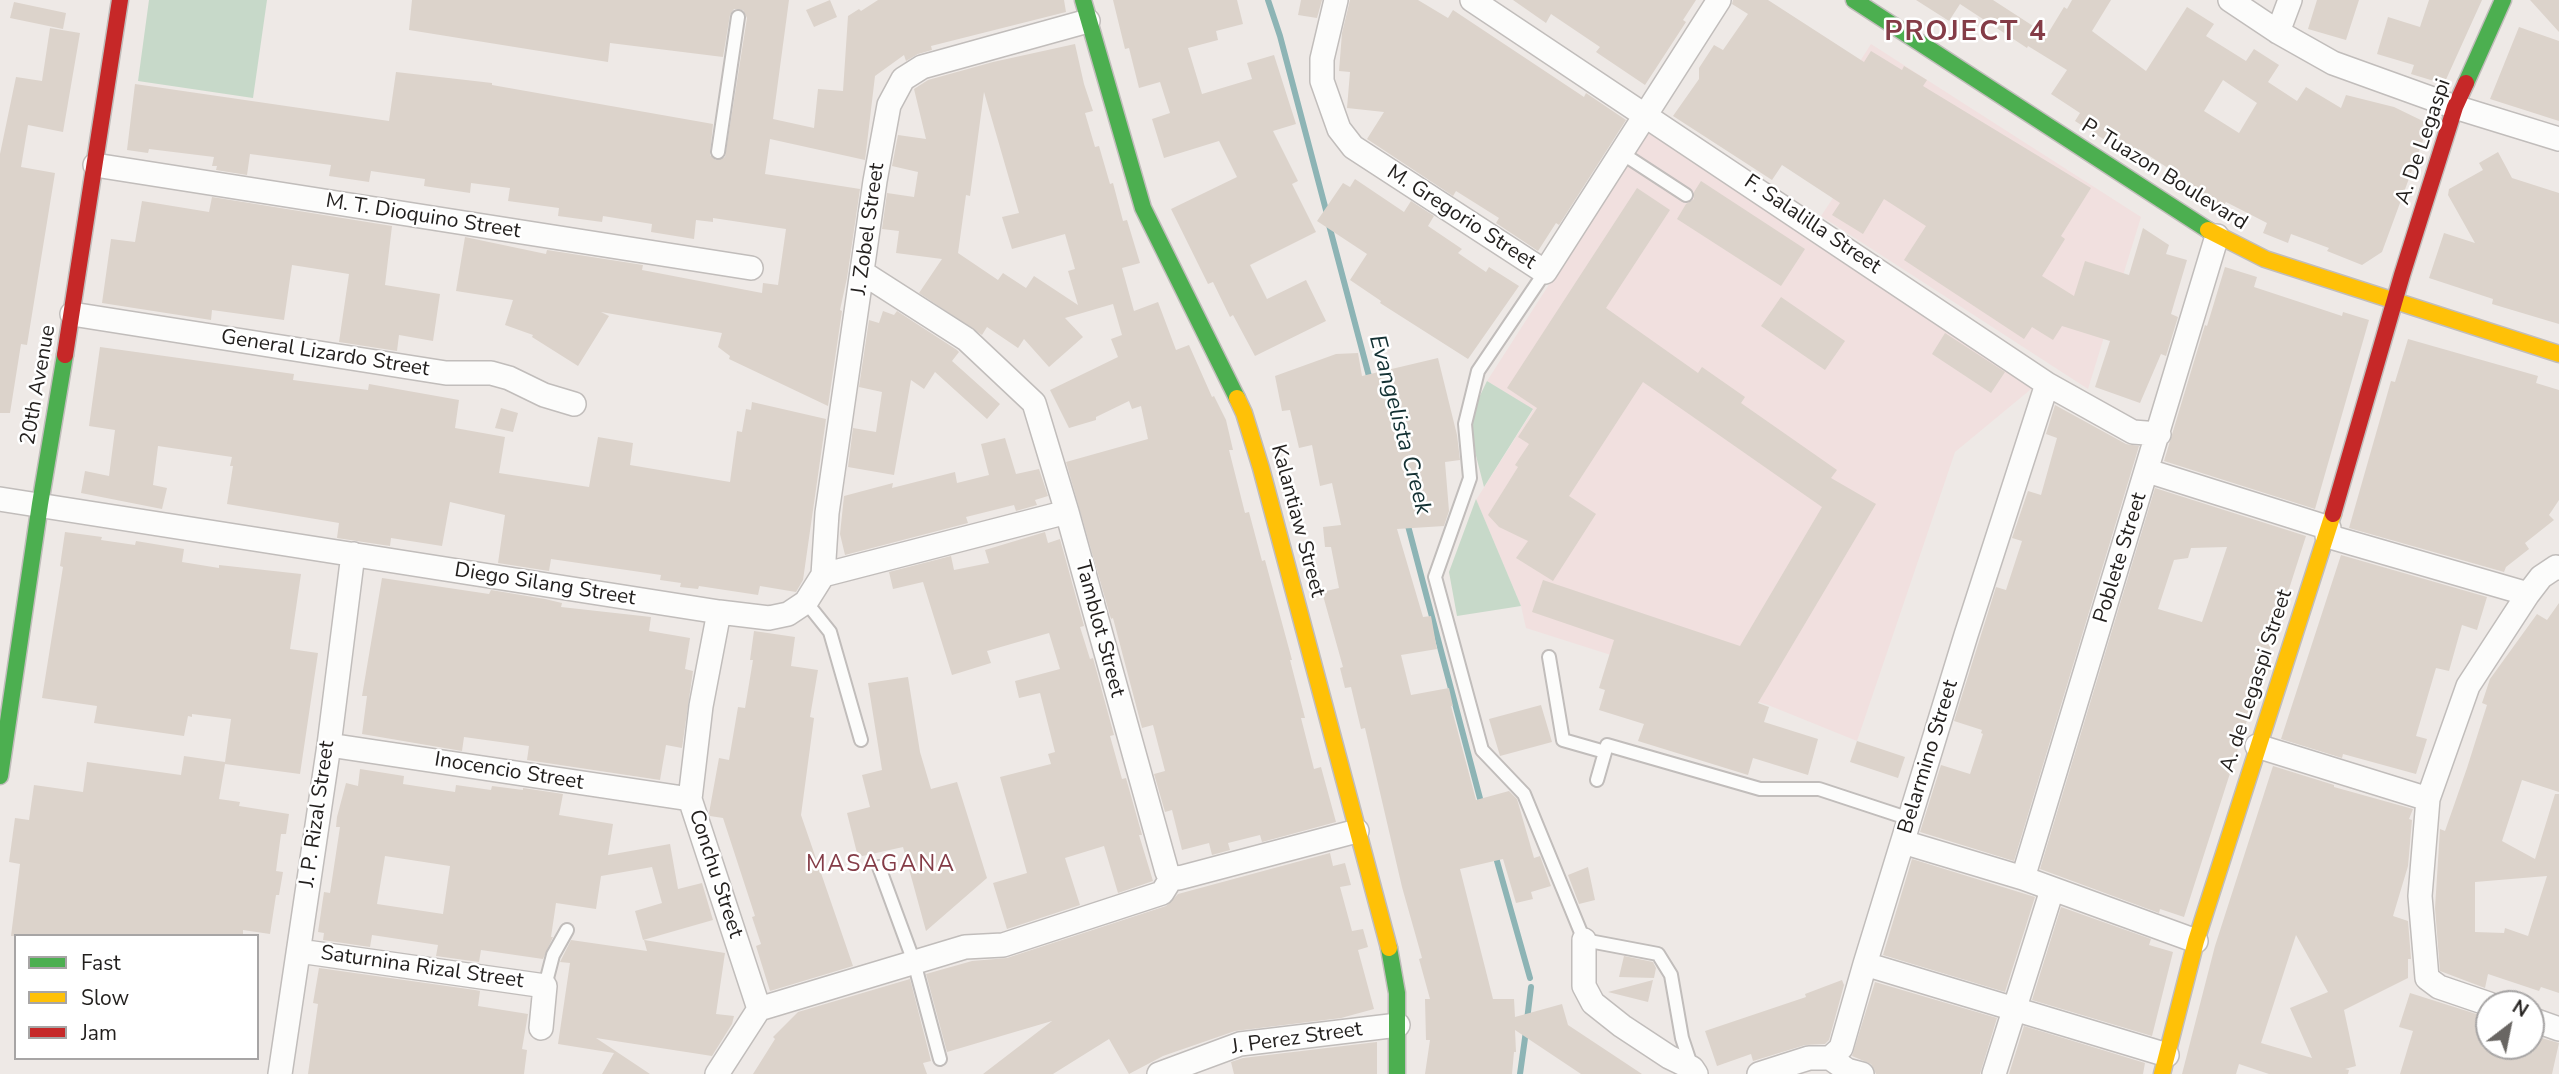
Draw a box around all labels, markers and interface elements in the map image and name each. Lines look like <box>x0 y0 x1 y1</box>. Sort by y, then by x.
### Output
district label: PROJECT 4 <box>1885 16 2047 50</box>
street label: A. De Legaspi <box>2391 76 2457 208</box>
street label: P. Tuazon Boulevard <box>2076 114 2252 236</box>
street label: M. Gregorio Street <box>1382 160 1540 276</box>
street label: J. Zobel Street <box>847 162 891 296</box>
street label: F. Salalilla Street <box>1739 170 1885 280</box>
street label: M. T. Dioquino Street <box>324 189 522 245</box>
street label: 20th Avenue <box>16 323 62 447</box>
street label: General Lizardo Street <box>219 325 431 383</box>
water label: Evangelista Creek <box>1362 332 1436 518</box>
street label: Kalantiaw Street <box>1264 442 1330 600</box>
street label: Poblete Street <box>2089 490 2153 626</box>
street label: Diego Silang Street <box>453 558 637 612</box>
street label: Tamblot Street <box>1069 558 1129 700</box>
street label: A. de Legaspi Street <box>2216 586 2298 776</box>
street label: Belarmino Street <box>1894 677 1964 837</box>
street label: J. P. Rizal Street <box>295 739 341 889</box>
street label: Inocencio Street <box>433 748 585 796</box>
street label: Conchu Street <box>682 807 748 941</box>
district label: MASAGANA <box>807 851 955 879</box>
legend <box>14 934 259 1060</box>
street label: Saturnina Rizal Street <box>319 941 525 995</box>
text: Fast <box>81 949 121 977</box>
text: Slow <box>81 984 129 1012</box>
north arrow <box>2475 990 2545 1060</box>
text: N <box>2507 994 2533 1024</box>
street label: J. Perez Street <box>1230 1017 1364 1061</box>
text: Jam <box>81 1019 117 1047</box>

